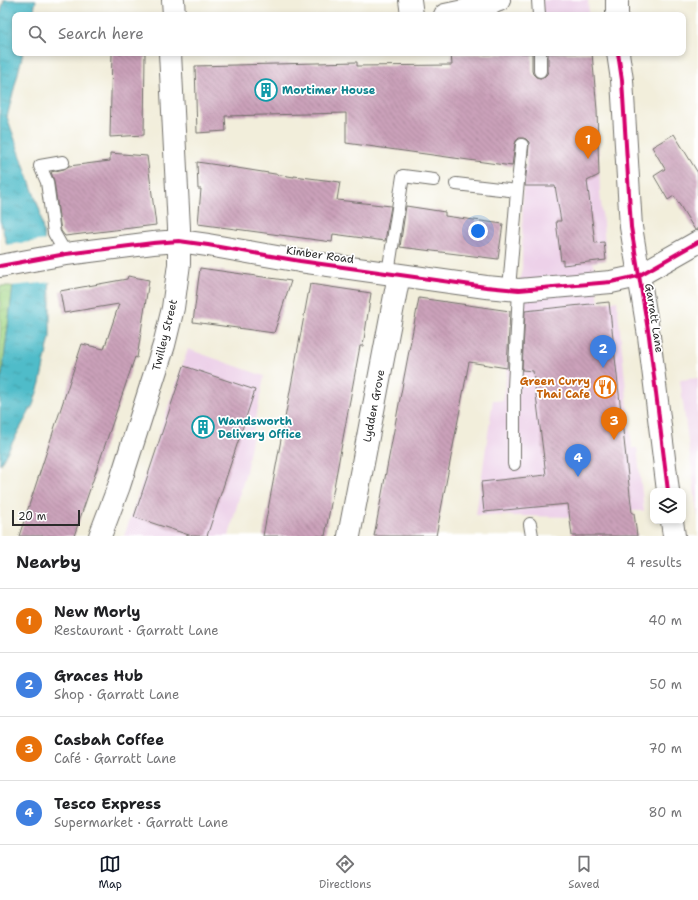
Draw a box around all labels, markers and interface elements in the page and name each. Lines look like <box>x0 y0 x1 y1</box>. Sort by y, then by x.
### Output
search box <box>12 12 686 56</box>
icon: search <box>26 23 48 45</box>
text: Search here <box>58 24 144 44</box>
building icon: Mortimer House <box>253 77 279 103</box>
place label: Mortimer House <box>282 83 376 98</box>
pin: 1 <box>575 126 601 159</box>
your location <box>468 221 488 241</box>
street label: Kimber Road <box>285 243 355 267</box>
street label: Garratt Lane <box>641 282 667 354</box>
street label: Twilley Street <box>149 297 181 372</box>
pin: 2 <box>590 335 616 368</box>
street label: Lydden Grove <box>360 368 388 444</box>
place label: Green Curry Thai Cafe <box>520 374 590 402</box>
restaurant icon: Green Curry Thai Cafe <box>592 374 618 400</box>
pin: 3 <box>601 407 627 440</box>
building icon: Wandsworth Delivery Office <box>190 414 216 440</box>
place label: Wandsworth Delivery Office <box>218 414 302 442</box>
pin: 4 <box>565 444 591 477</box>
map controls <box>650 488 686 524</box>
button: layers <box>650 488 686 524</box>
scale bar <box>12 508 80 527</box>
text: 20 m <box>18 509 46 524</box>
text: Nearby <box>16 551 81 573</box>
text: 4 results <box>626 554 682 571</box>
text: New Morly <box>54 602 140 622</box>
text: 1 <box>26 612 32 629</box>
text: 40 m <box>648 612 682 629</box>
text: Restaurant · Garratt Lane <box>54 622 219 639</box>
text: Graces Hub <box>54 666 143 686</box>
text: 2 <box>24 676 34 693</box>
text: 50 m <box>649 676 682 693</box>
text: Shop · Garratt Lane <box>54 686 179 703</box>
text: Casbah Coffee <box>54 730 164 750</box>
text: 3 <box>24 740 34 757</box>
text: 70 m <box>648 740 682 757</box>
text: Café · Garratt Lane <box>54 750 176 767</box>
text: Tesco Express <box>54 794 161 814</box>
text: 4 <box>24 804 34 821</box>
text: 80 m <box>648 804 682 821</box>
text: Supermarket · Garratt Lane <box>54 814 228 831</box>
tab: Map <box>98 853 122 892</box>
tab: Directions <box>319 853 371 892</box>
tab: Saved <box>568 853 600 892</box>

